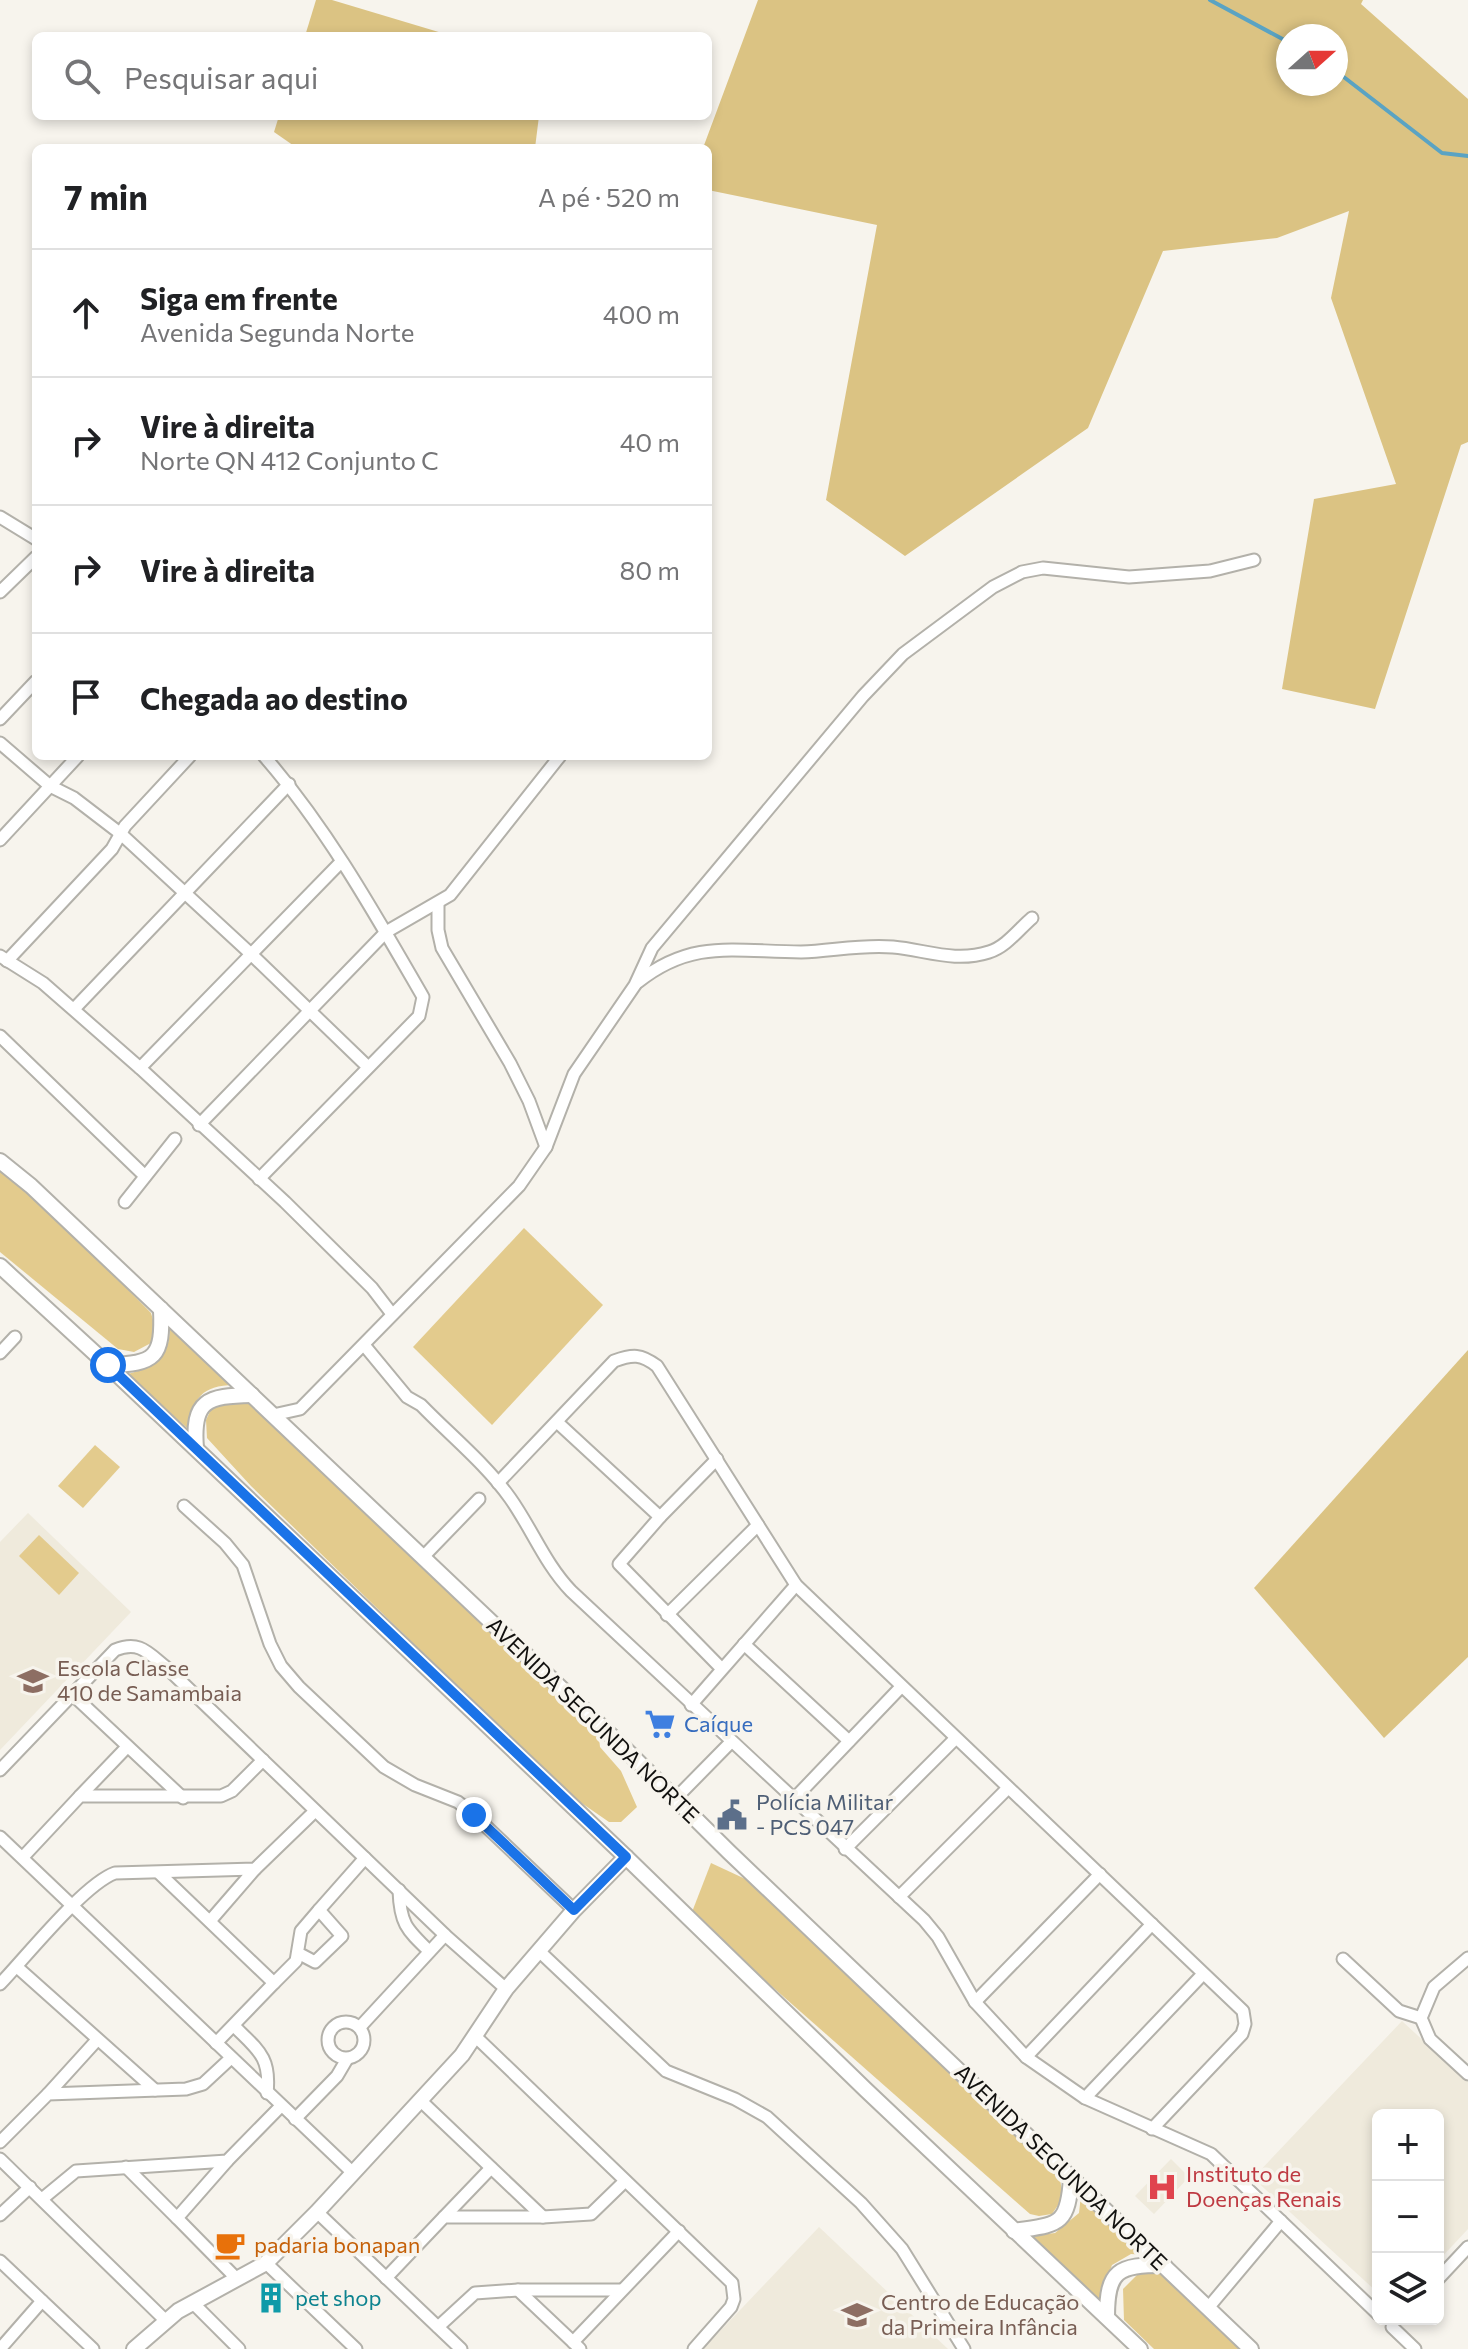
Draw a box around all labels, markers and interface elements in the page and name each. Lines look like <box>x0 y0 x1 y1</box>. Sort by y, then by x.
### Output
north arrow <box>1276 24 1348 96</box>
search box <box>32 32 712 120</box>
icon: search <box>60 54 104 98</box>
text: Pesquisar aqui <box>124 58 319 95</box>
text: 7 min <box>64 175 148 217</box>
text: A pé · 520 m <box>538 181 680 212</box>
text: Siga em frente <box>140 279 338 316</box>
icon: ahead <box>64 291 108 335</box>
text: 400 m <box>603 298 680 329</box>
text: Avenida Segunda Norte <box>140 316 415 347</box>
text: Vire à direita <box>140 407 315 444</box>
icon: right <box>64 419 108 463</box>
text: 40 m <box>620 426 680 457</box>
text: Norte QN 412 Conjunto C <box>140 444 439 475</box>
icon: right <box>64 547 108 591</box>
text: Vire à direita <box>140 551 315 588</box>
text: 80 m <box>620 554 680 585</box>
icon: arrive <box>64 675 108 719</box>
text: Chegada ao destino <box>140 679 408 716</box>
route start <box>90 1347 126 1383</box>
street label: AVENIDA SEGUNDA NORTE <box>481 1611 705 1828</box>
place label: Escola Classe 410 de Samambaia <box>57 1654 242 1706</box>
school or university icon: Escola Classe 410 de Samambaia <box>16 1664 50 1698</box>
supermarket icon: Caíque <box>643 1707 677 1741</box>
place label: Caíque <box>684 1710 753 1737</box>
place label: Polícia Militar - PCS 047 <box>756 1788 894 1840</box>
route end <box>456 1797 492 1833</box>
public building icon: Polícia Militar - PCS 047 <box>715 1798 749 1832</box>
street label: AVENIDA SEGUNDA NORTE <box>949 2058 1173 2275</box>
map controls <box>1372 2109 1444 2325</box>
button: + <box>1372 2109 1444 2181</box>
place label: Instituto de Doenças Renais <box>1186 2160 1342 2212</box>
hospital icon: Instituto de Doenças Renais <box>1145 2170 1179 2204</box>
button: − <box>1372 2181 1444 2253</box>
cafe icon: padaria bonapan <box>213 2228 247 2262</box>
place label: padaria bonapan <box>254 2231 420 2258</box>
button: layers <box>1372 2253 1444 2325</box>
building icon: pet shop <box>254 2281 288 2315</box>
place label: pet shop <box>295 2284 381 2311</box>
place label: Centro de Educação da Primeira Infância <box>881 2288 1079 2340</box>
school or university icon: Centro de Educação da Primeira Infância <box>840 2298 874 2332</box>

